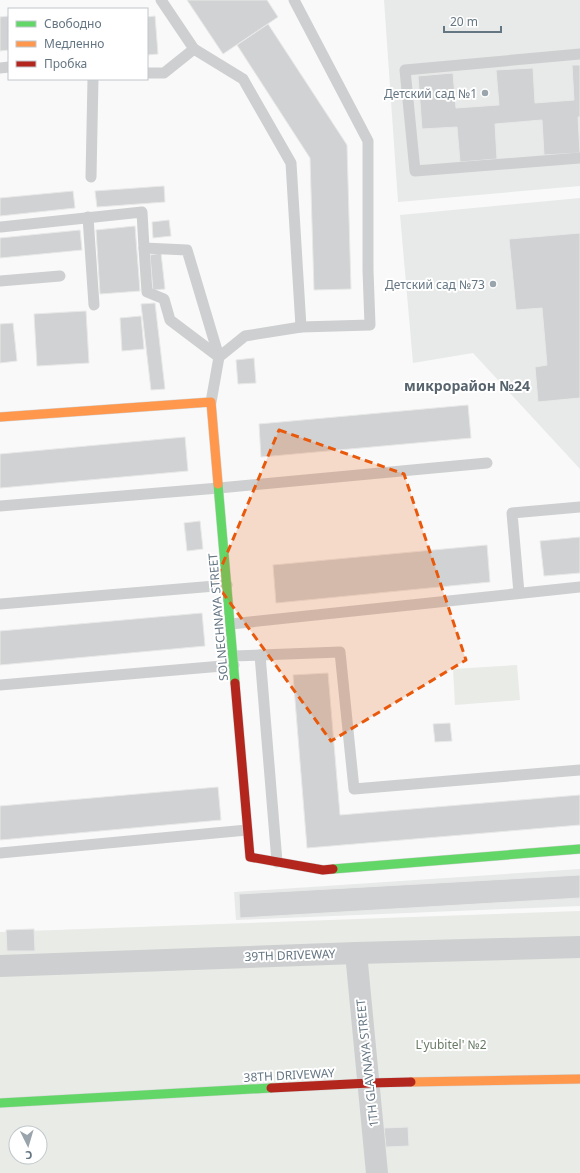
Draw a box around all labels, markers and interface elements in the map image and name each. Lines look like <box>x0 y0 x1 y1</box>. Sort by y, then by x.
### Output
legend <box>8 8 148 80</box>
scale bar <box>444 8 501 34</box>
text: 20 m <box>450 13 478 30</box>
text: Свободно <box>44 15 102 32</box>
text: Медленно <box>44 35 104 52</box>
text: Пробка <box>44 55 87 72</box>
place label: Детский сад №1 <box>384 85 477 102</box>
marker: Детский сад №1 <box>480 88 490 98</box>
place label: Детский сад №73 <box>385 276 485 293</box>
marker: Детский сад №73 <box>488 279 498 289</box>
district label: микрорайон №24 <box>404 376 530 395</box>
street label: SOLNECHNAYA STREET <box>204 552 232 682</box>
street label: 39TH DRIVEWAY <box>244 945 336 965</box>
street label: 1TH GLAVNAYA STREET <box>352 998 382 1128</box>
park label: L'yubitel' №2 <box>415 1036 487 1053</box>
street label: 38TH DRIVEWAY <box>243 1064 335 1086</box>
north arrow <box>8 1125 48 1165</box>
text: С <box>25 1148 33 1163</box>

